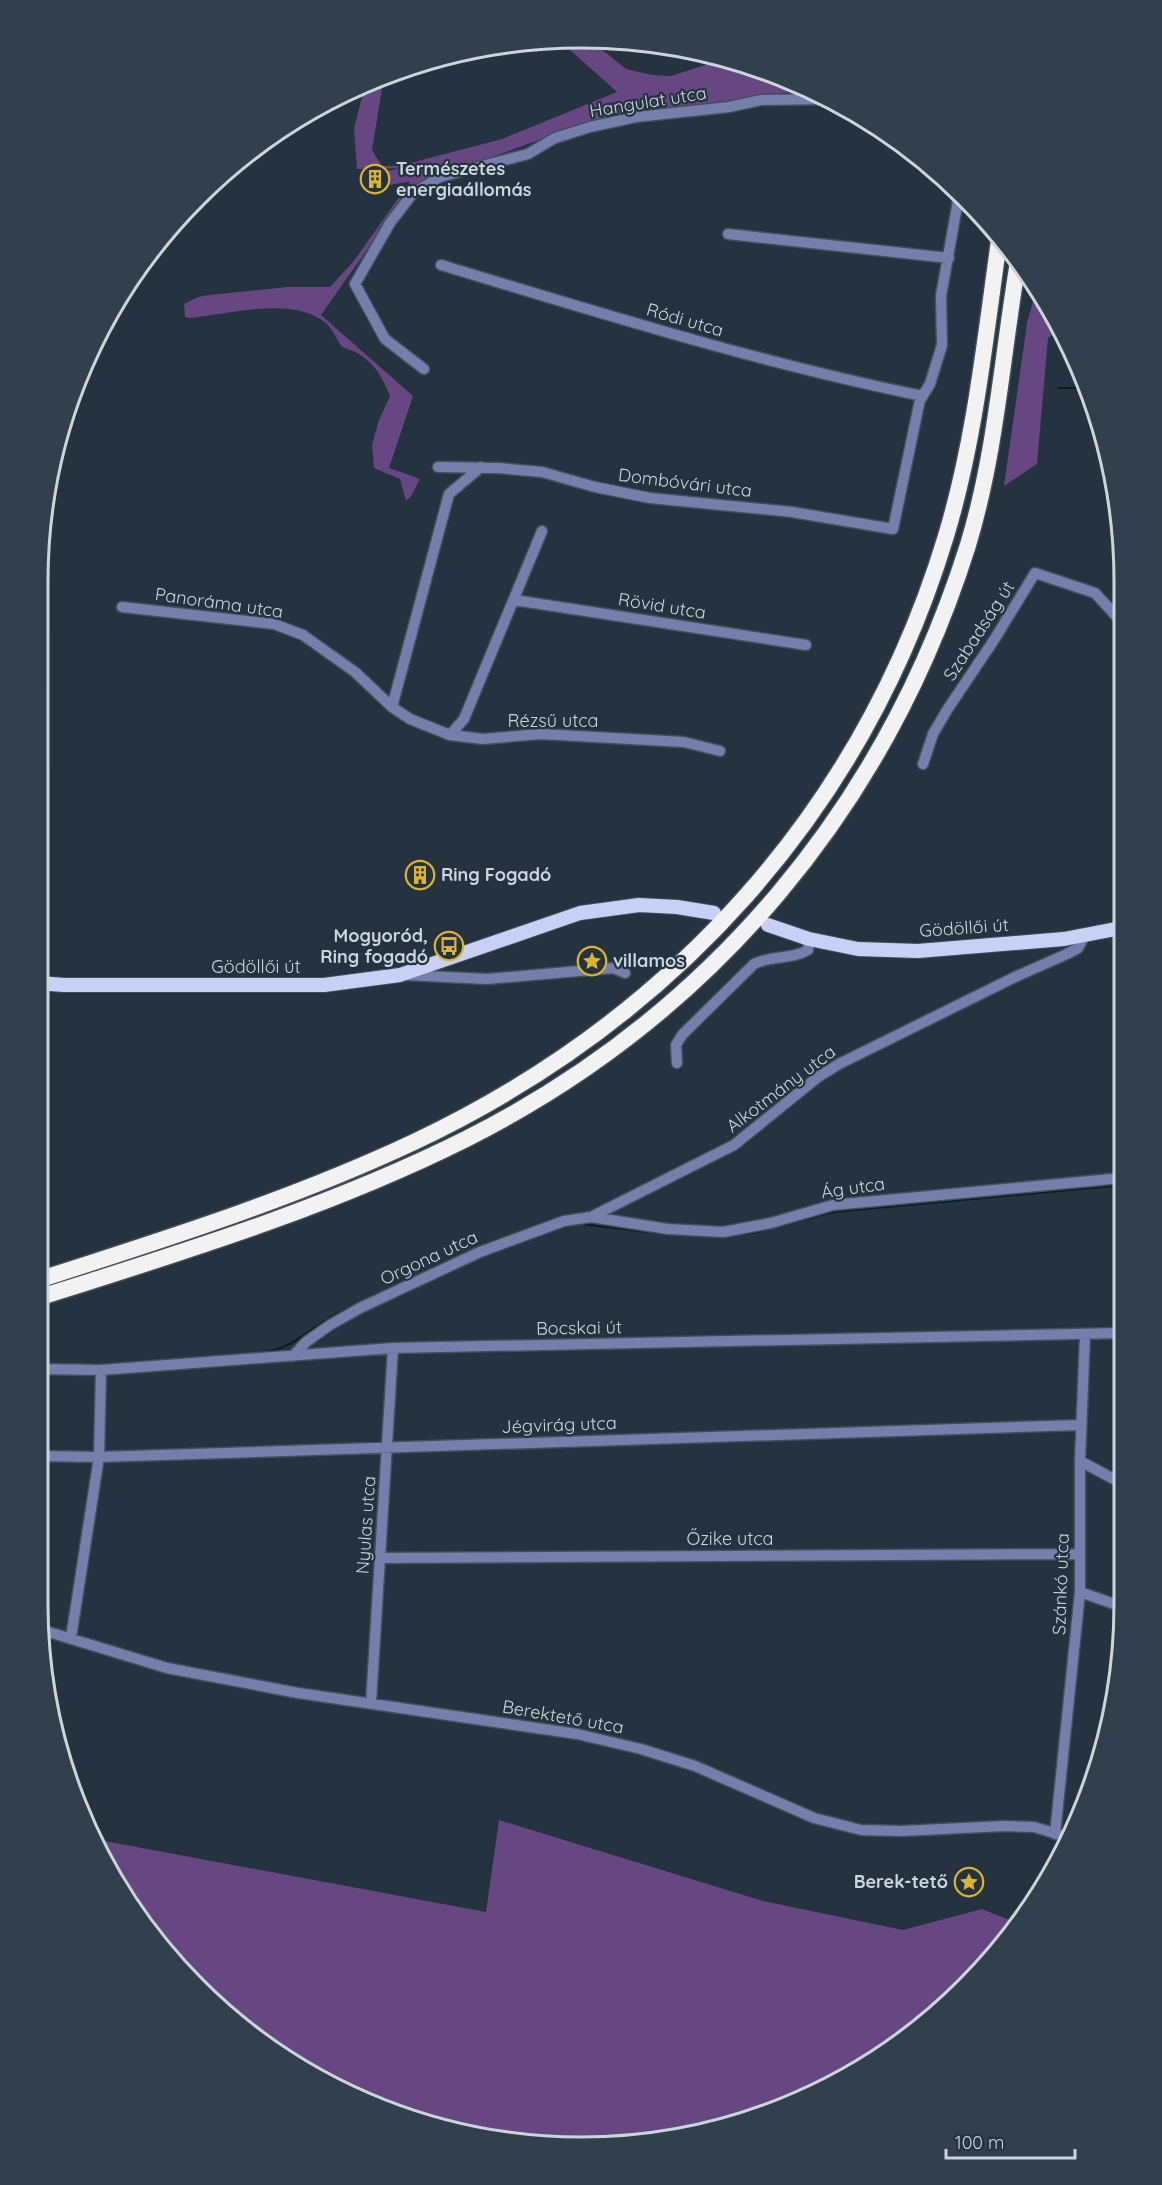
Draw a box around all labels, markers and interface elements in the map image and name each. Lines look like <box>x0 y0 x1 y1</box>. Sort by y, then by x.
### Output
street label: Hangulat utca <box>588 81 708 122</box>
place label: Természetes energiaállomás <box>396 157 532 201</box>
building icon: Természetes energiaállomás <box>359 163 391 195</box>
street label: Ródi utca <box>644 298 726 341</box>
street label: Dombóvári utca <box>617 463 753 502</box>
street label: Szabadság út <box>938 577 1019 685</box>
street label: Panoráma utca <box>154 582 285 623</box>
street label: Rövid utca <box>617 587 708 624</box>
street label: Rézsű utca <box>508 709 598 732</box>
building icon: Ring Fogadó <box>404 859 436 891</box>
place label: Ring Fogadó <box>441 863 551 886</box>
street label: Gödöllői út <box>919 913 1009 942</box>
place label: Mogyoród, Ring fogadó <box>320 924 428 968</box>
bus stop icon: Mogyoród, Ring fogadó <box>433 930 465 962</box>
place icon: villamos <box>576 945 608 977</box>
place label: villamos <box>613 949 685 972</box>
street label: Gödöllői út <box>211 955 301 978</box>
street label: Alkotmány utca <box>721 1040 840 1137</box>
street label: Ág utca <box>820 1172 886 1203</box>
street label: Orgona utca <box>376 1225 481 1290</box>
street label: Bocskai út <box>536 1315 622 1340</box>
street label: Jégvirág utca <box>501 1411 617 1438</box>
street label: Nyulas utca <box>351 1475 380 1575</box>
street label: Őzike utca <box>686 1527 774 1550</box>
street label: Szánkó utca <box>1047 1533 1074 1635</box>
street label: Berektető utca <box>501 1695 626 1738</box>
place icon: Berek-tető <box>953 1866 985 1898</box>
place label: Berek-tető <box>854 1870 948 1893</box>
scale bar <box>946 2122 1075 2160</box>
text: 100 m <box>955 2131 1004 2154</box>

